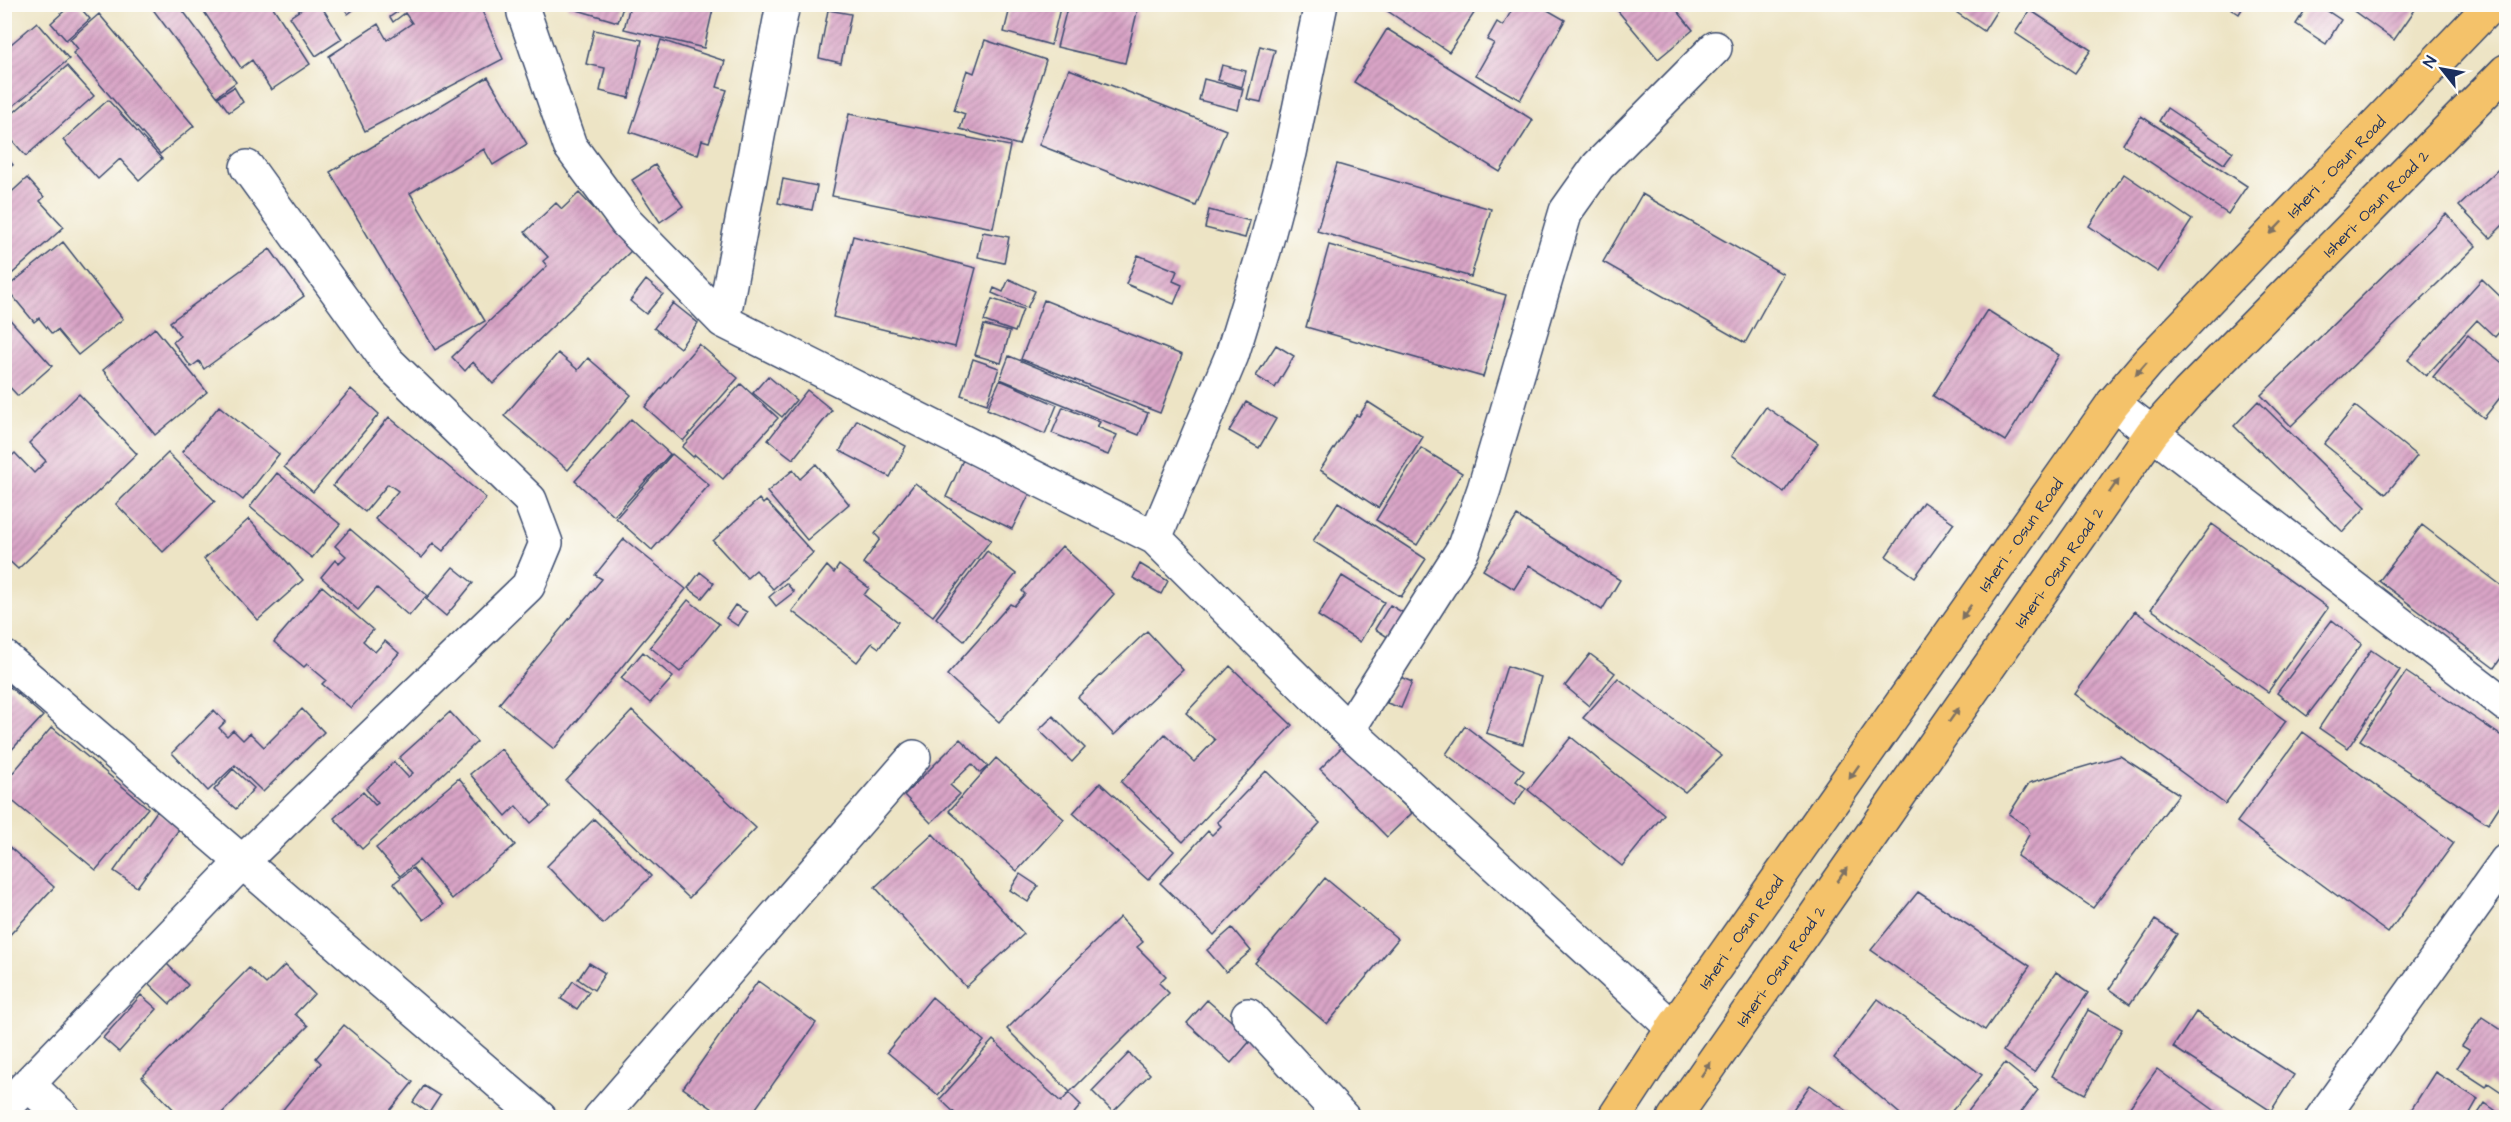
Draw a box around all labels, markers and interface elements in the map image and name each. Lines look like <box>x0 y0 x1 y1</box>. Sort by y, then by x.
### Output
north arrow <box>2412 39 2472 99</box>
text: N <box>2418 52 2442 72</box>
street label: Isheri - Osun Road <box>2282 111 2391 223</box>
street label: Isheri- Osun Road 2 <box>2318 145 2434 262</box>
one-way arrow <box>2270 221 2284 235</box>
one-way arrow <box>2135 361 2148 377</box>
street label: Isheri - Osun Road <box>1974 474 2069 596</box>
one-way arrow <box>2108 479 2120 495</box>
street label: Isheri- Osun Road 2 <box>2009 502 2109 633</box>
one-way arrow <box>1961 604 1972 620</box>
one-way arrow <box>1948 707 1960 723</box>
one-way arrow <box>1848 763 1860 779</box>
one-way arrow <box>1836 867 1848 883</box>
street label: Isheri - Osun Road <box>1694 871 1789 994</box>
street label: Isheri- Osun Road 2 <box>1731 901 1831 1031</box>
one-way arrow <box>1700 1061 1712 1077</box>

